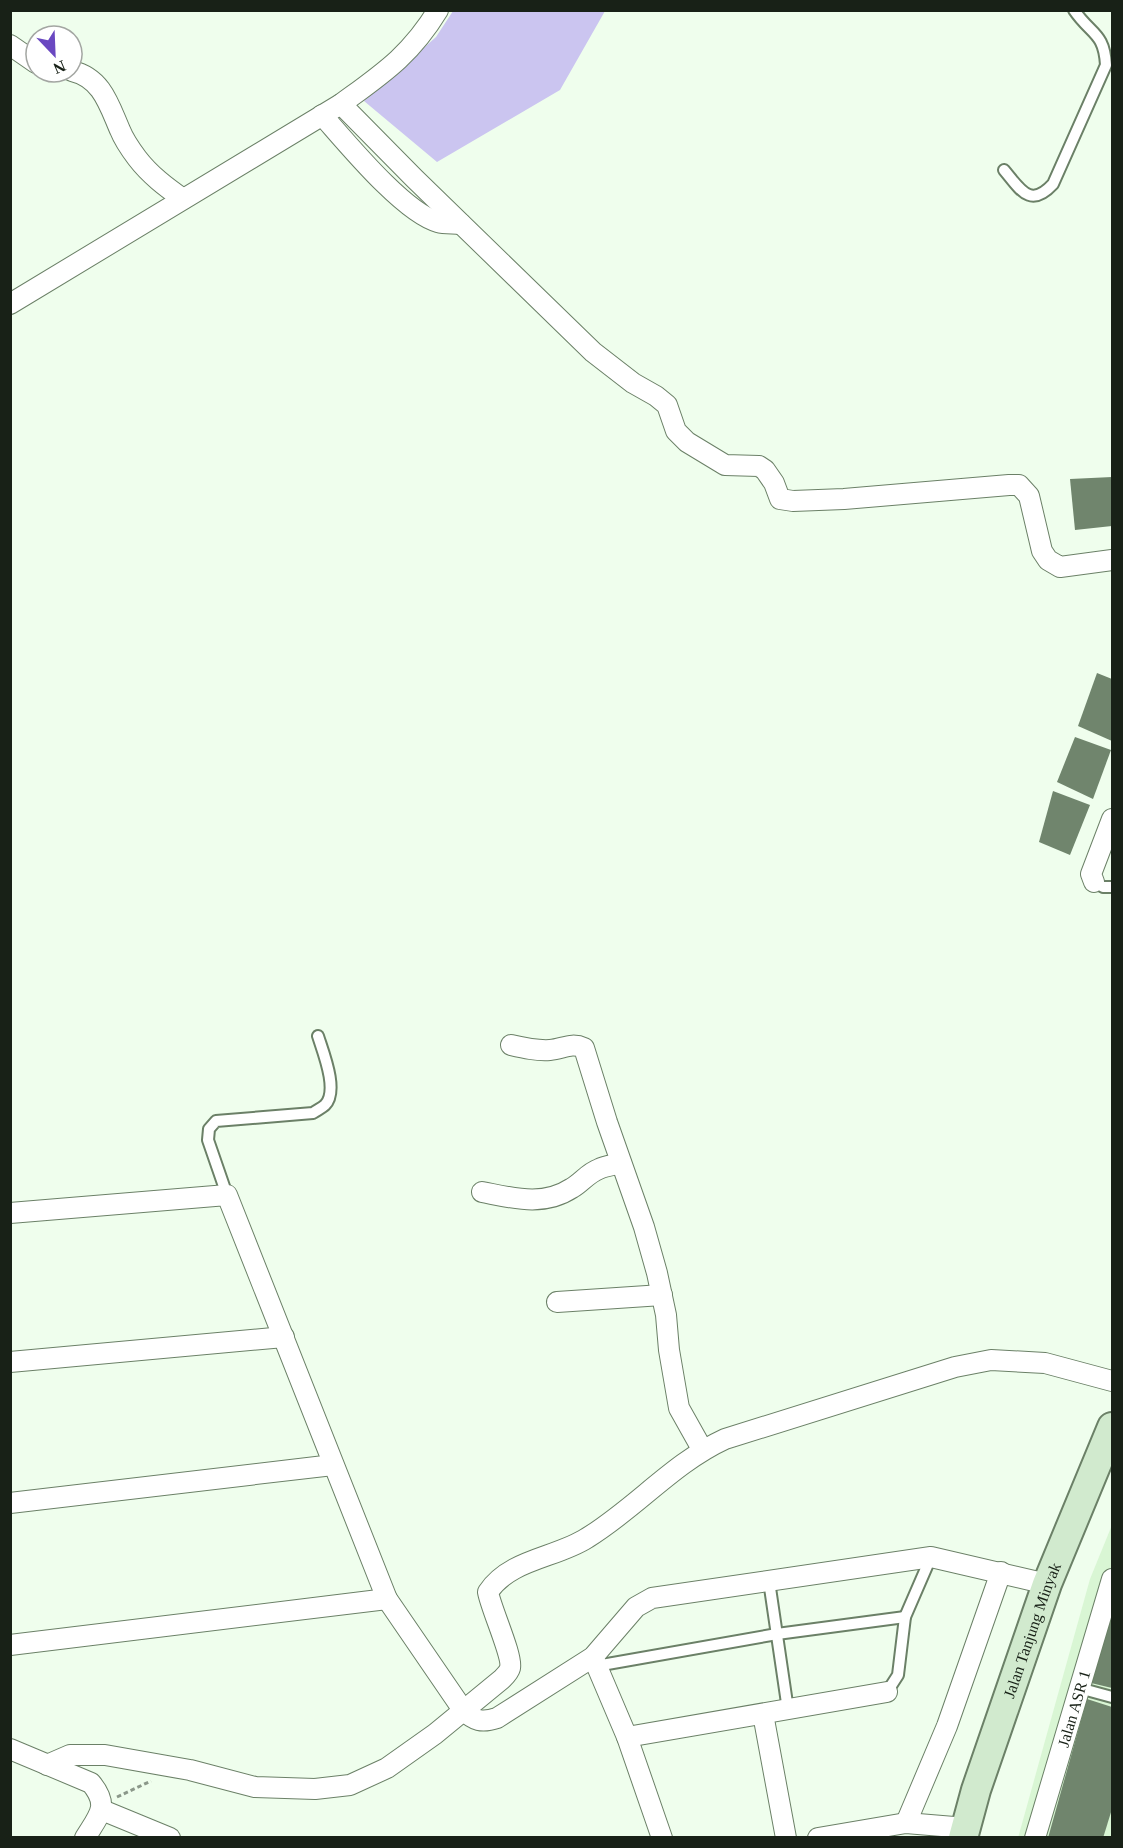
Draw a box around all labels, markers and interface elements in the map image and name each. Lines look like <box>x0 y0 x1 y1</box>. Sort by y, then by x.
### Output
north arrow <box>24 24 84 84</box>
text: N <box>51 57 68 78</box>
street label: Jalan Tanjung Minyak <box>1000 1560 1064 1700</box>
street label: Jalan ASR 1 <box>1054 1668 1093 1749</box>

